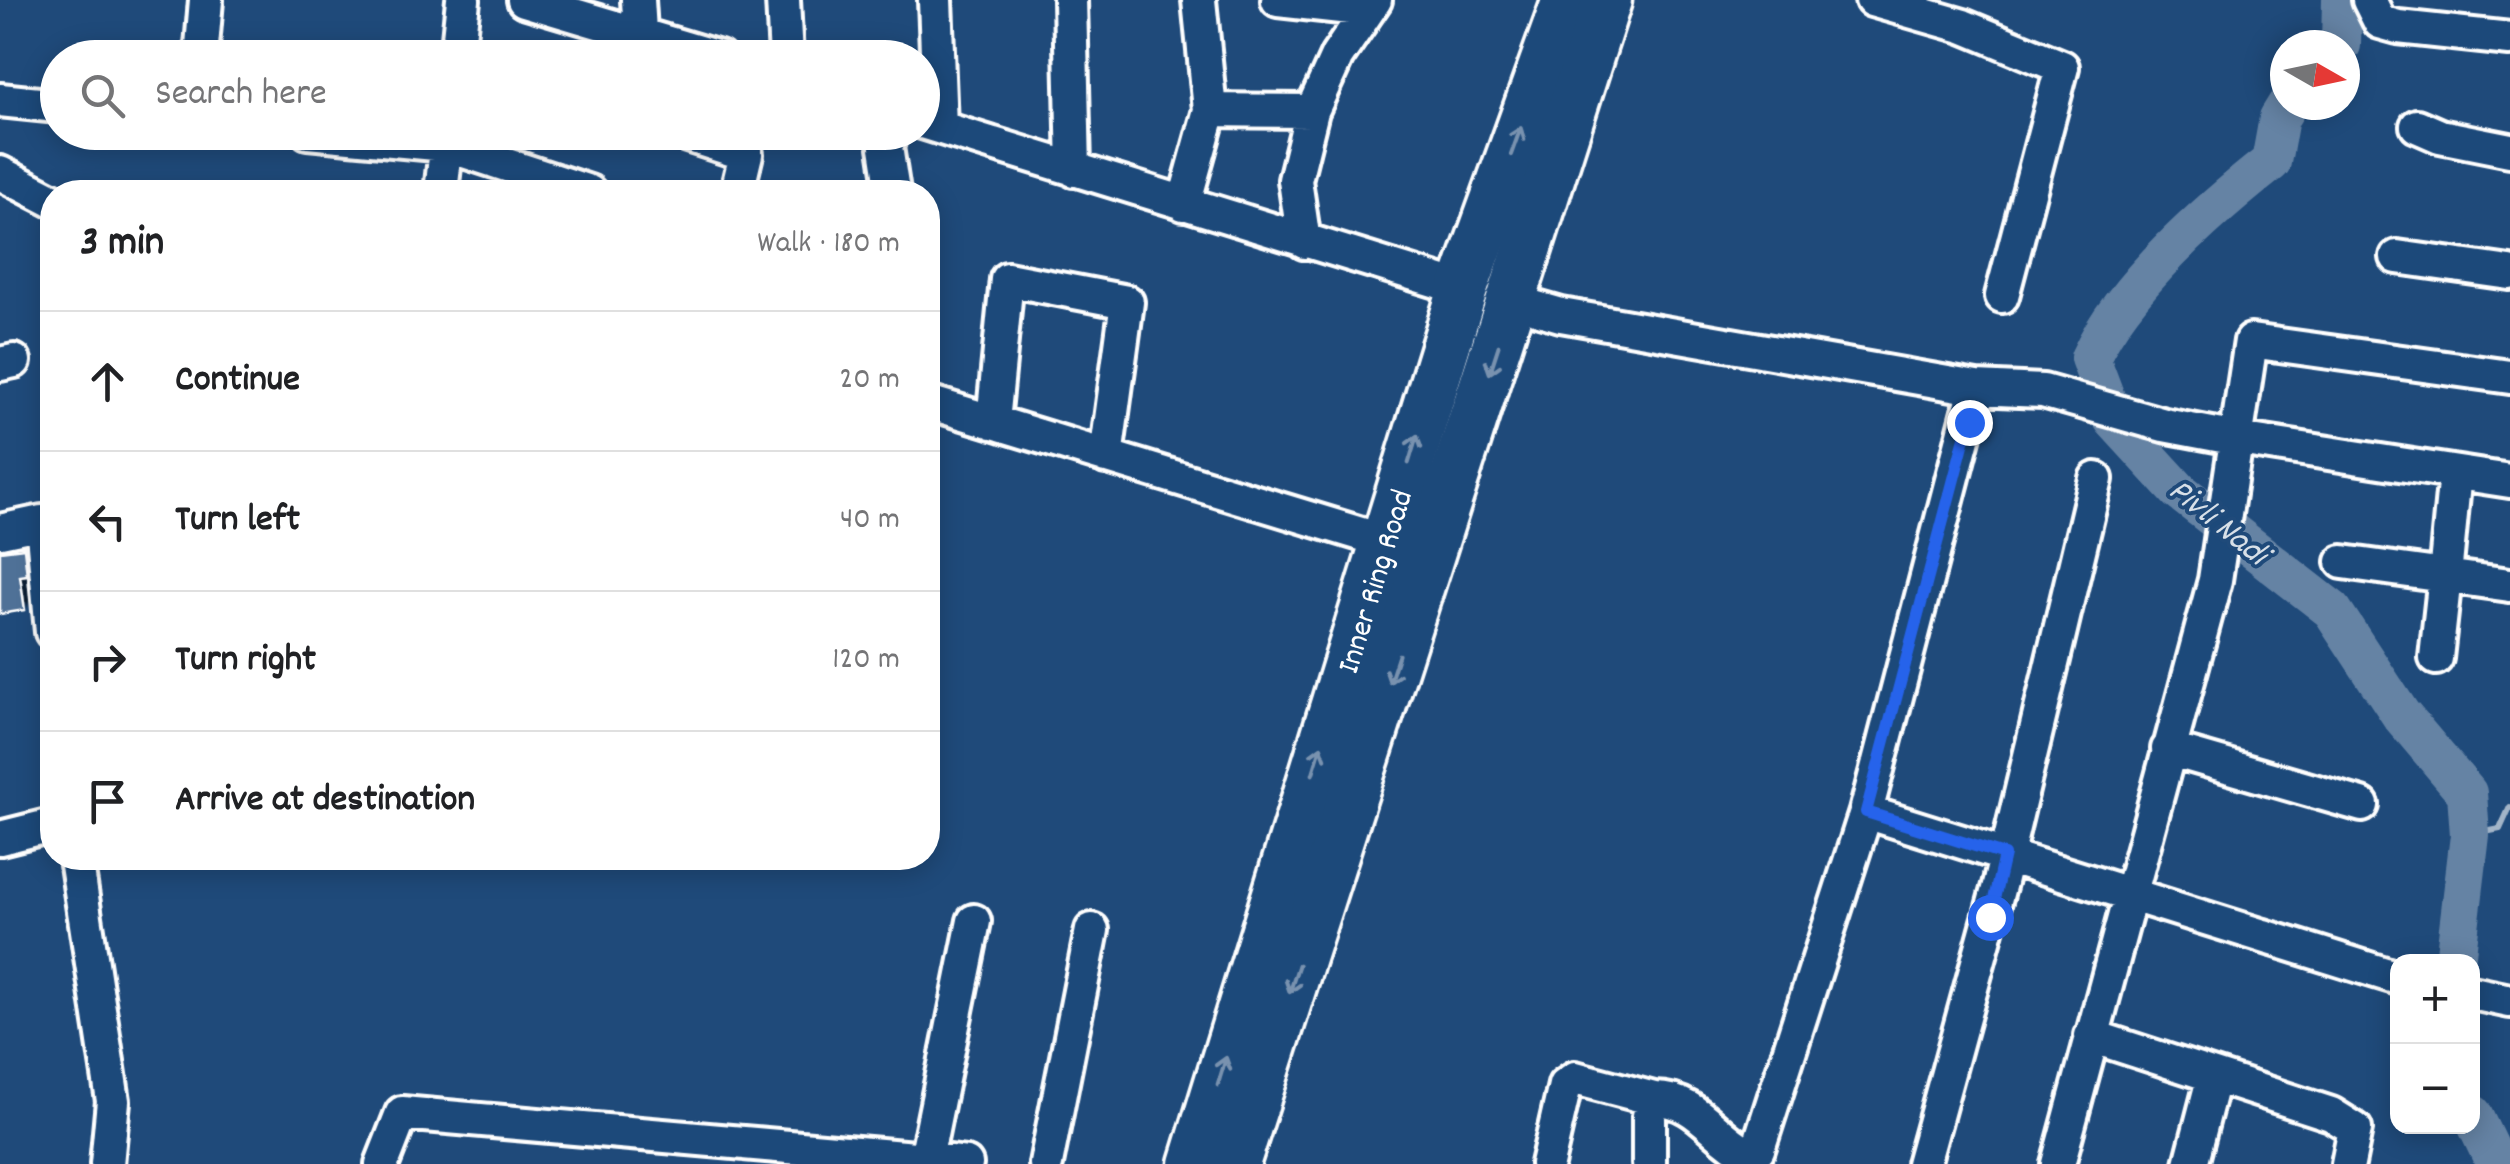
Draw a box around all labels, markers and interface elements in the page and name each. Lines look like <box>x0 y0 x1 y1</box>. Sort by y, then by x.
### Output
north arrow <box>2270 30 2360 120</box>
search box <box>40 40 940 150</box>
icon: search <box>75 68 130 123</box>
text: Search here <box>155 68 327 123</box>
one-way arrow <box>1508 127 1526 158</box>
text: 3 min <box>80 215 164 275</box>
text: Walk · 180 m <box>757 222 900 268</box>
one-way arrow <box>1483 344 1501 375</box>
icon: ahead <box>80 354 135 409</box>
text: Continue <box>175 354 300 409</box>
text: 20 m <box>839 358 900 404</box>
route end <box>1947 400 1993 446</box>
one-way arrow <box>1405 434 1423 466</box>
water label: Pivli Nadi <box>2156 468 2282 583</box>
street label: Inner Ring Road <box>1328 485 1428 680</box>
icon: left <box>80 494 135 549</box>
text: Turn left <box>175 494 300 549</box>
text: 40 m <box>840 498 900 544</box>
icon: right <box>80 634 135 689</box>
text: Turn right <box>175 634 316 689</box>
text: 120 m <box>832 638 900 684</box>
one-way arrow <box>1384 653 1402 685</box>
one-way arrow <box>1309 745 1327 776</box>
icon: arrive <box>80 774 135 829</box>
text: Arrive at destination <box>175 774 475 829</box>
route start <box>1968 895 2014 941</box>
map controls <box>2390 954 2480 1134</box>
button: + <box>2390 954 2480 1044</box>
one-way arrow <box>1284 962 1302 994</box>
button: − <box>2390 1044 2480 1134</box>
one-way arrow <box>1214 1055 1232 1087</box>

